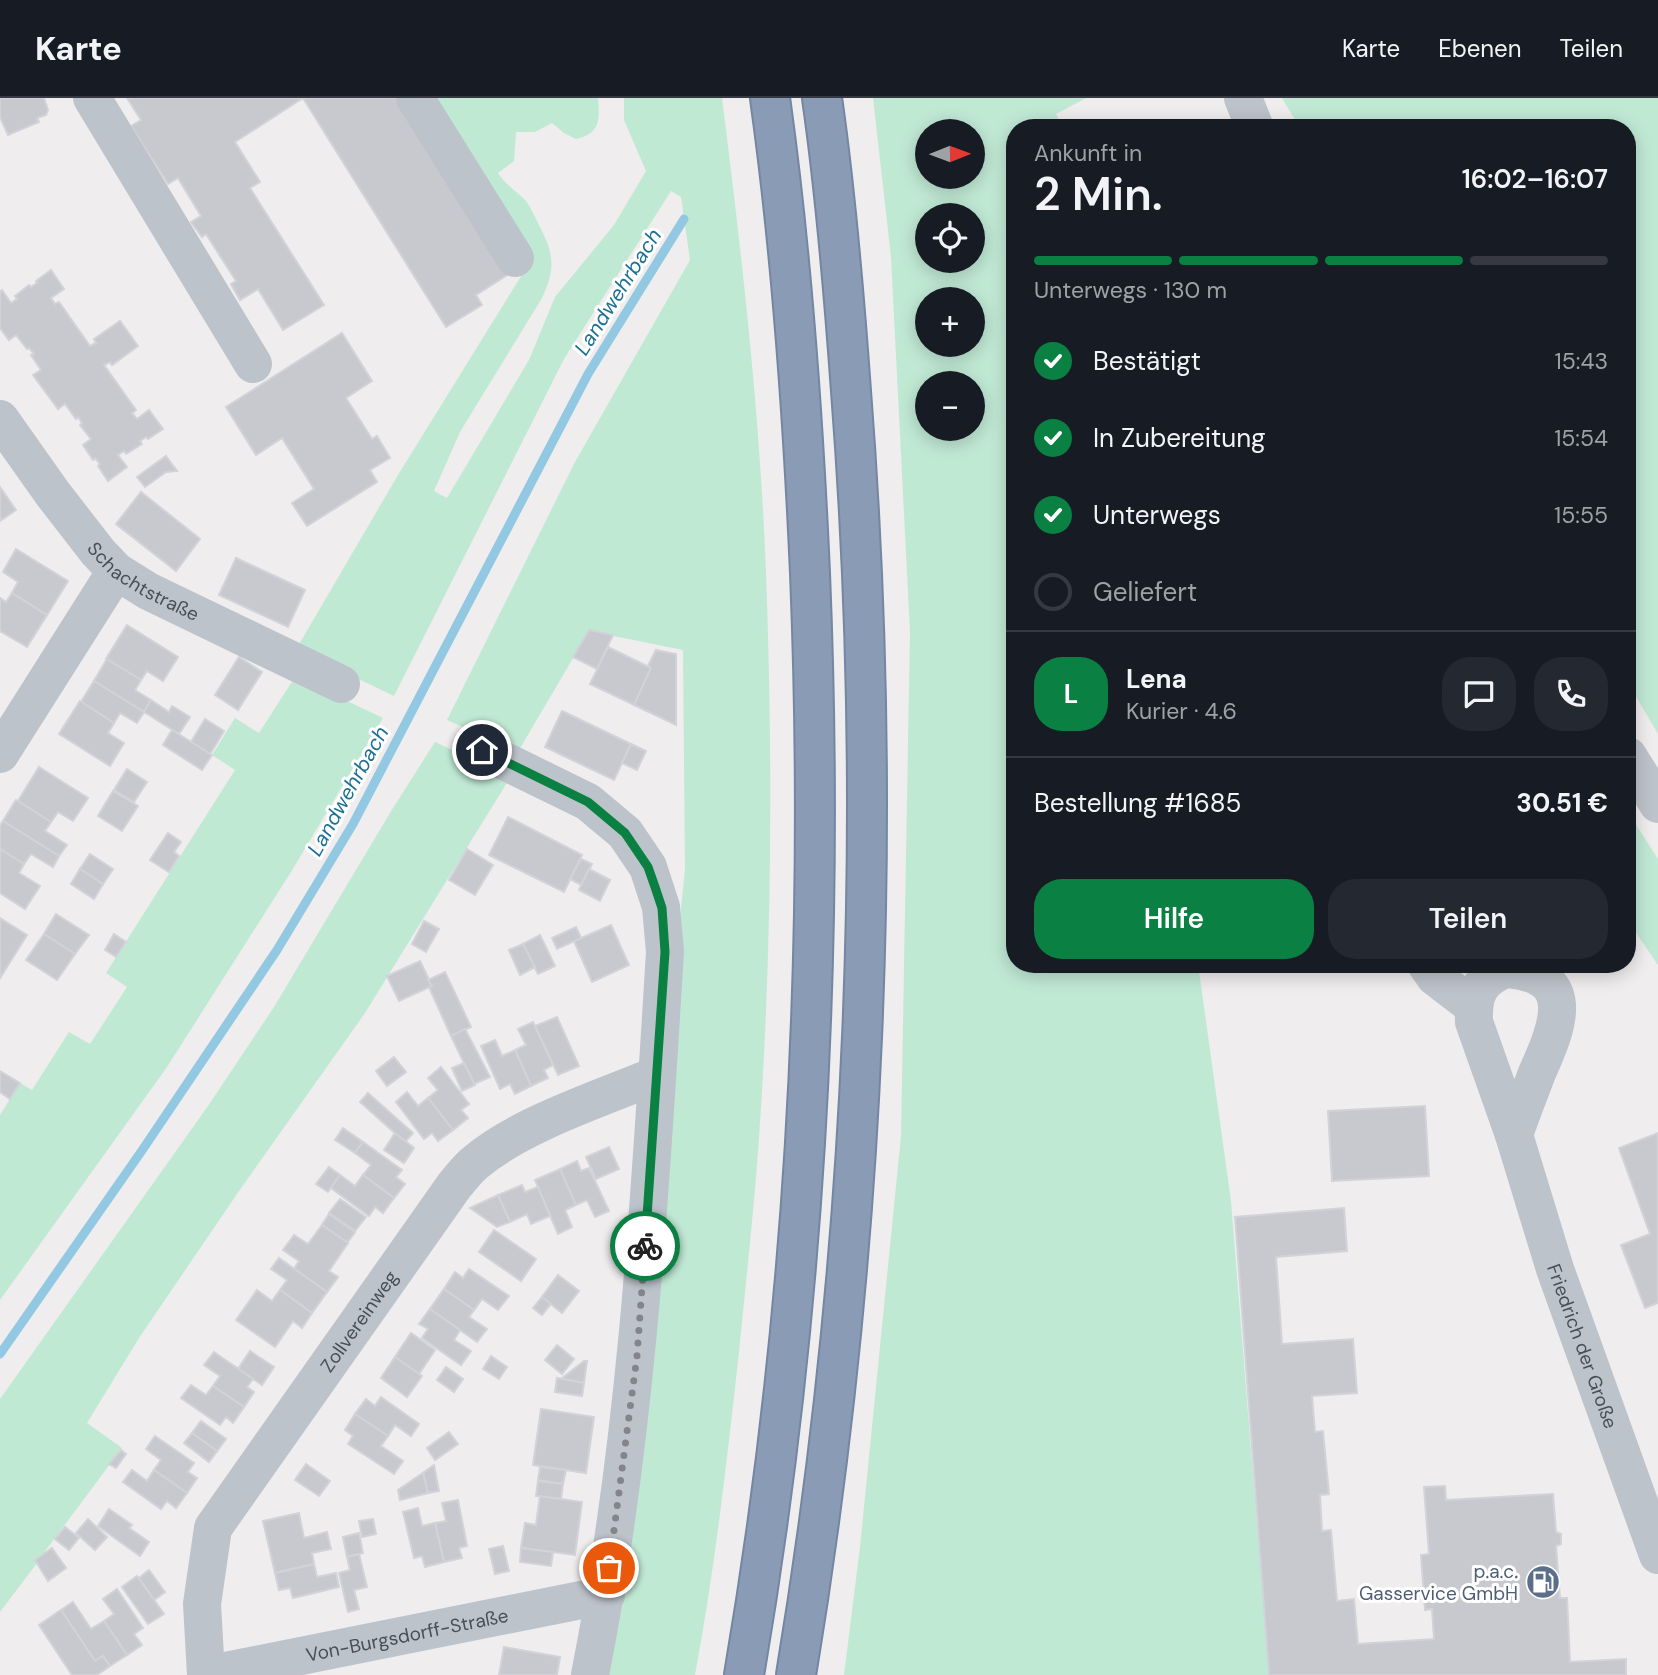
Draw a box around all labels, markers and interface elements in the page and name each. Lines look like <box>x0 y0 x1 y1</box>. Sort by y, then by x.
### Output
text: Karte <box>35 27 122 70</box>
text: Karte <box>1342 33 1400 64</box>
text: Ebenen <box>1438 33 1522 64</box>
text: Teilen <box>1560 33 1623 64</box>
north arrow <box>915 119 985 189</box>
map controls <box>915 119 985 441</box>
text: Ankunft in <box>1034 138 1142 168</box>
text: 16:02–16:07 <box>1462 162 1608 196</box>
text: 2 Min. <box>1034 164 1163 224</box>
button: locate <box>915 203 985 273</box>
water label: Landwehrbach <box>568 223 668 361</box>
text: Unterwegs · 130 m <box>1034 275 1227 305</box>
button: + <box>915 287 985 357</box>
icon: check <box>1034 342 1072 380</box>
text: Bestätigt <box>1093 344 1201 378</box>
text: 15:43 <box>1555 346 1608 376</box>
button: − <box>915 371 985 441</box>
icon: check <box>1034 419 1072 457</box>
text: In Zubereitung <box>1093 421 1266 455</box>
text: 15:54 <box>1554 423 1608 453</box>
icon: check <box>1034 496 1072 534</box>
text: Unterwegs <box>1093 498 1221 532</box>
text: 15:55 <box>1554 500 1608 530</box>
street label: Schachtstraße <box>82 537 203 627</box>
text: Geliefert <box>1093 575 1197 609</box>
button: chat <box>1442 657 1516 731</box>
button: phone <box>1534 657 1608 731</box>
text: Lena <box>1126 662 1187 696</box>
text: L <box>1064 677 1078 711</box>
text: Kurier · 4.6 <box>1126 696 1237 726</box>
pin <box>452 720 512 780</box>
water label: Landwehrbach <box>301 721 395 861</box>
icon: home <box>463 731 501 769</box>
text: Bestellung #1685 <box>1034 786 1241 820</box>
text: 30.51 € <box>1516 786 1608 820</box>
button: Hilfe <box>1034 879 1314 959</box>
button: Teilen <box>1328 879 1608 959</box>
courier <box>610 1211 680 1281</box>
icon: bike <box>626 1227 664 1265</box>
street label: Friedrich der Große <box>1541 1260 1623 1432</box>
street label: Zollvereinweg <box>315 1265 404 1377</box>
pin <box>579 1538 639 1598</box>
icon: bag <box>590 1549 628 1587</box>
place label: p.a.c. Gasservice GmbH <box>1359 1559 1518 1606</box>
fuel station icon: p.a.c. Gasservice GmbH <box>1524 1563 1562 1601</box>
street label: Von-Burgsdorff-Straße <box>304 1603 510 1668</box>

